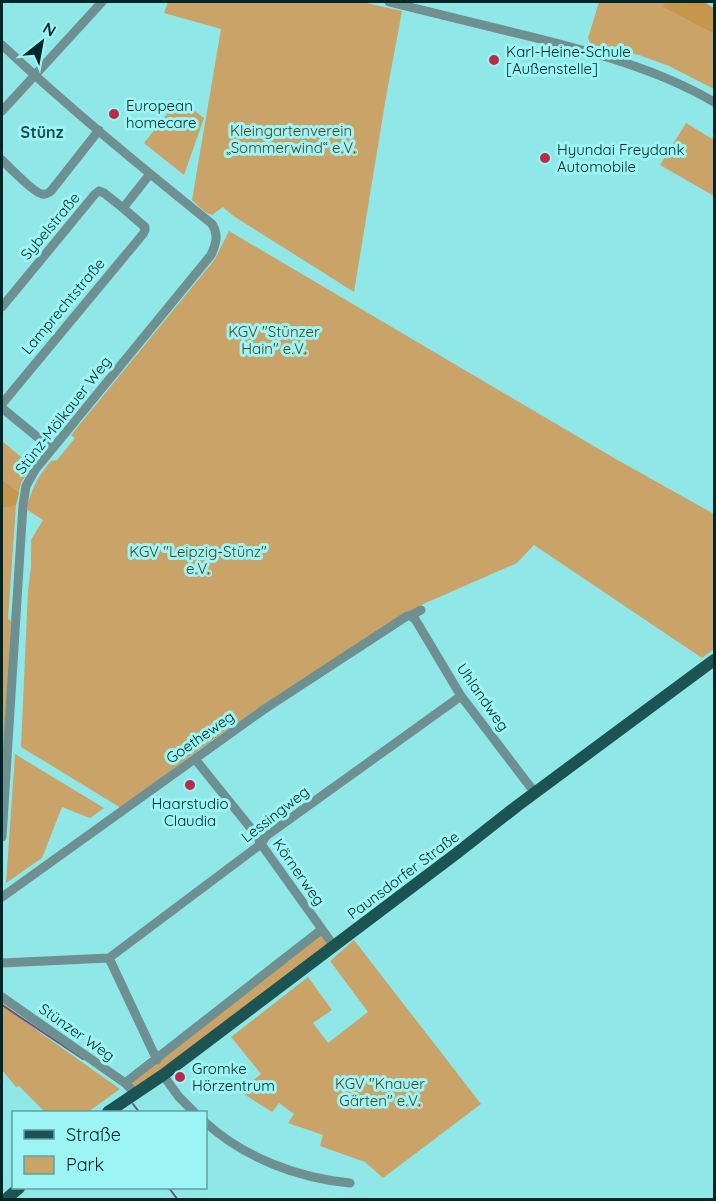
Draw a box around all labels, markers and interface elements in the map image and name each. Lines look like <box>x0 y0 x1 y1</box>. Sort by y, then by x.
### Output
north arrow <box>12 12 72 72</box>
text: N <box>40 18 60 41</box>
place label: Karl-Heine-Schule [Außenstelle] <box>506 42 631 78</box>
marker: Karl-Heine-Schule [Außenstelle] <box>487 53 501 67</box>
place label: European homecare <box>126 96 197 132</box>
marker: European homecare <box>107 107 121 121</box>
park label: Kleingartenverein „Sommerwind“ e.V. <box>226 121 356 157</box>
district label: Stünz <box>21 122 64 142</box>
place label: Hyundai Freydank Automobile <box>557 140 685 176</box>
marker: Hyundai Freydank Automobile <box>538 151 552 165</box>
street label: Sybelstraße <box>16 188 84 264</box>
street label: Lamprechtstraße <box>17 254 109 358</box>
park label: KGV "Stünzer Hain" e.V. <box>228 322 320 358</box>
street label: Stünz-Mölkauer Weg <box>11 352 115 478</box>
park label: KGV "Leipzig-Stünz" e.V. <box>129 542 267 578</box>
street label: Uhlandweg <box>453 659 513 735</box>
street label: Goetheweg <box>162 707 238 767</box>
marker: Haarstudio Claudia <box>183 778 197 792</box>
street label: Lessingweg <box>237 782 313 846</box>
place label: Haarstudio Claudia <box>152 794 228 830</box>
street label: Paunsdorfer Straße <box>343 827 463 923</box>
street label: Körnerweg <box>269 835 329 909</box>
street label: Stünzer Weg <box>35 999 119 1065</box>
place label: Gromke Hörzentrum <box>192 1059 275 1095</box>
marker: Gromke Hörzentrum <box>173 1070 187 1084</box>
park label: KGV "Knauer Gärten" e.V. <box>335 1074 425 1110</box>
legend <box>12 1111 207 1189</box>
text: Straße <box>66 1123 121 1146</box>
text: Park <box>66 1153 104 1176</box>

